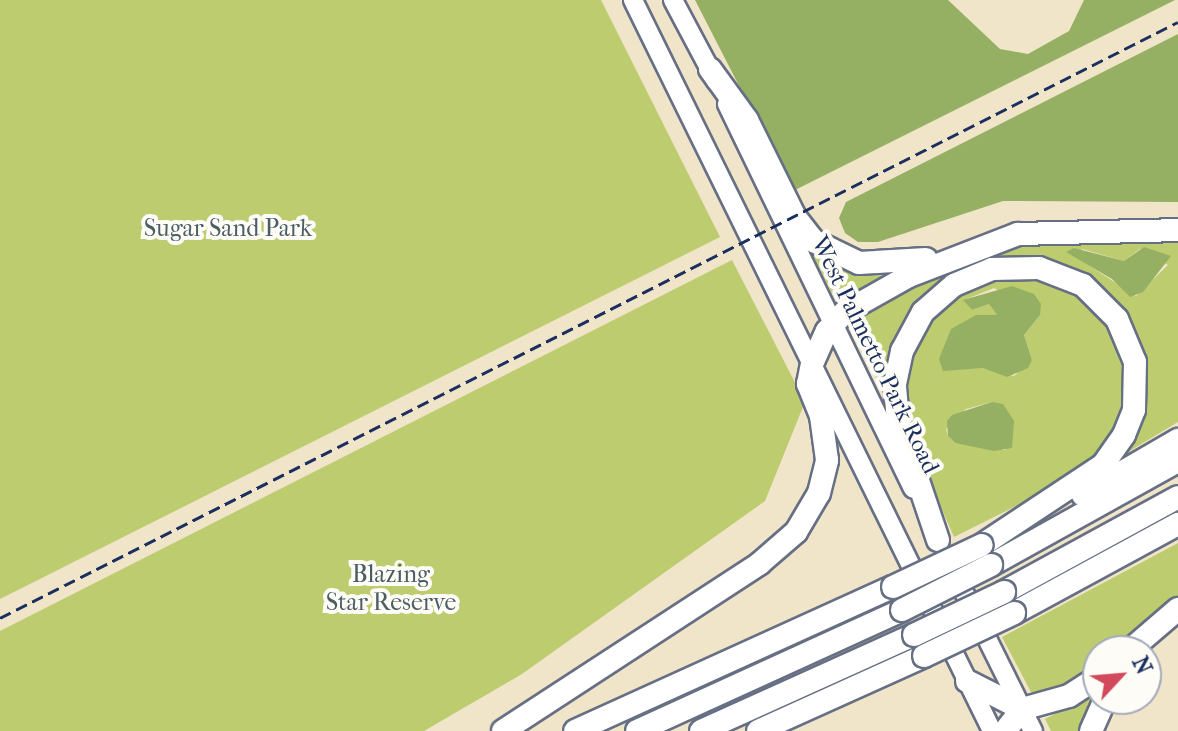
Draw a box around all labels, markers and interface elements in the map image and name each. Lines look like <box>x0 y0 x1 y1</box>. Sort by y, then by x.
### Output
park label: Sugar Sand Park <box>144 215 312 243</box>
street label: West Palmetto Park Road <box>805 231 945 479</box>
park label: Blazing Star Reserve <box>326 561 456 617</box>
north arrow <box>1082 635 1162 715</box>
text: N <box>1126 652 1157 679</box>

